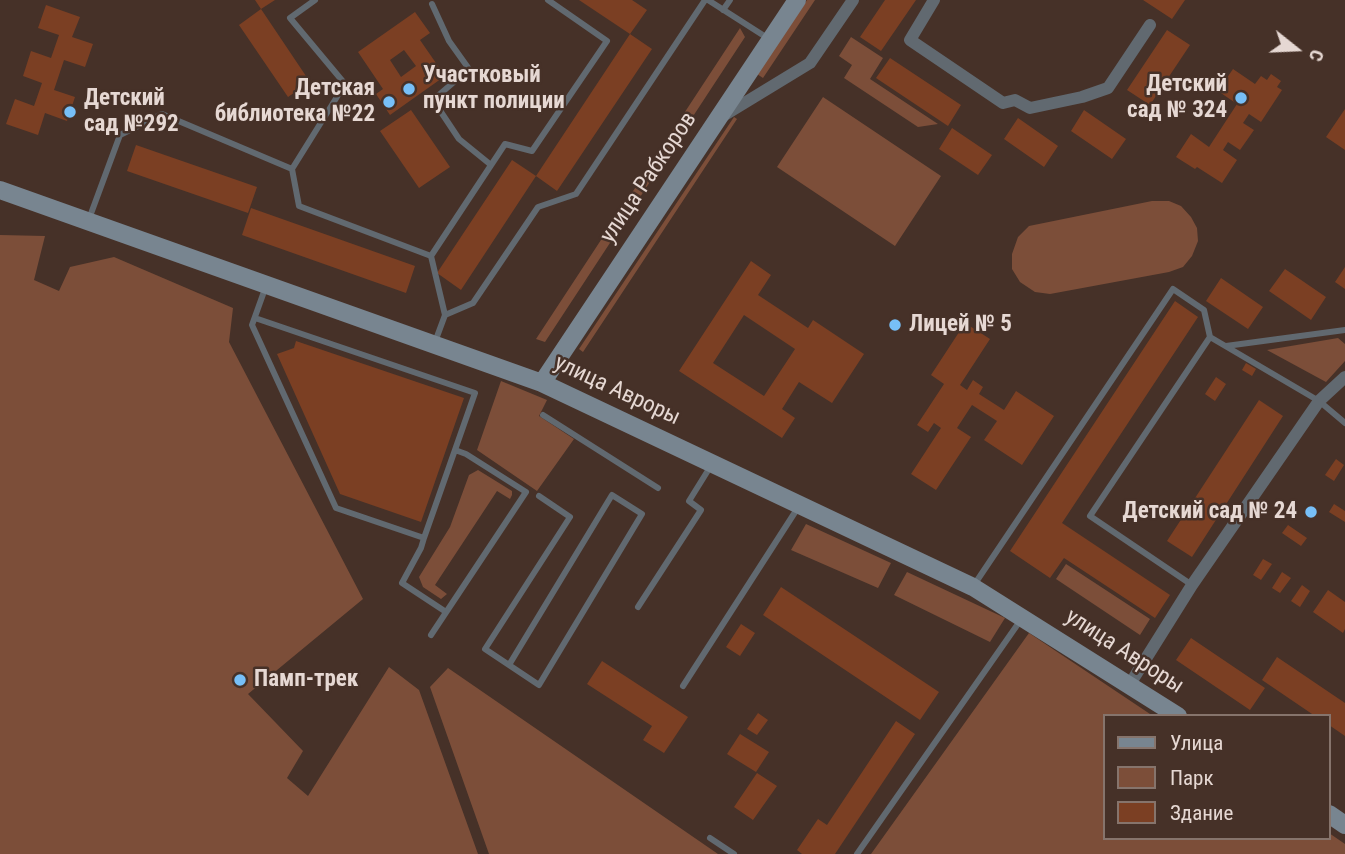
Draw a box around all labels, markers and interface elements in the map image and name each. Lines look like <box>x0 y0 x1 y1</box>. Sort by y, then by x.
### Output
north arrow <box>1261 14 1331 84</box>
text: С <box>1304 47 1329 64</box>
place label: Участковый пункт полиции <box>423 62 565 116</box>
place label: Детский сад № 324 <box>1127 71 1227 125</box>
place label: Детская библиотека №22 <box>215 75 375 129</box>
marker: Участковый пункт полиции <box>401 81 417 97</box>
place label: Детский сад №292 <box>84 85 179 139</box>
marker: Детский сад № 324 <box>1233 90 1249 106</box>
marker: Детская библиотека №22 <box>381 94 397 110</box>
marker: Детский сад №292 <box>62 104 78 120</box>
street label: улица Рабкоров <box>595 107 703 249</box>
place label: Лицей № 5 <box>909 311 1012 339</box>
marker: Лицей № 5 <box>887 317 903 333</box>
street label: улица Авроры <box>550 350 684 432</box>
place label: Детский сад № 24 <box>1123 498 1297 526</box>
marker: Детский сад № 24 <box>1303 504 1319 520</box>
street label: улица Авроры <box>1060 603 1188 701</box>
place label: Памп-трек <box>254 666 358 694</box>
marker: Памп-трек <box>232 672 248 688</box>
legend <box>1104 714 1331 840</box>
text: Улица <box>1170 731 1223 755</box>
text: Парк <box>1170 766 1214 790</box>
text: Здание <box>1170 801 1233 825</box>

